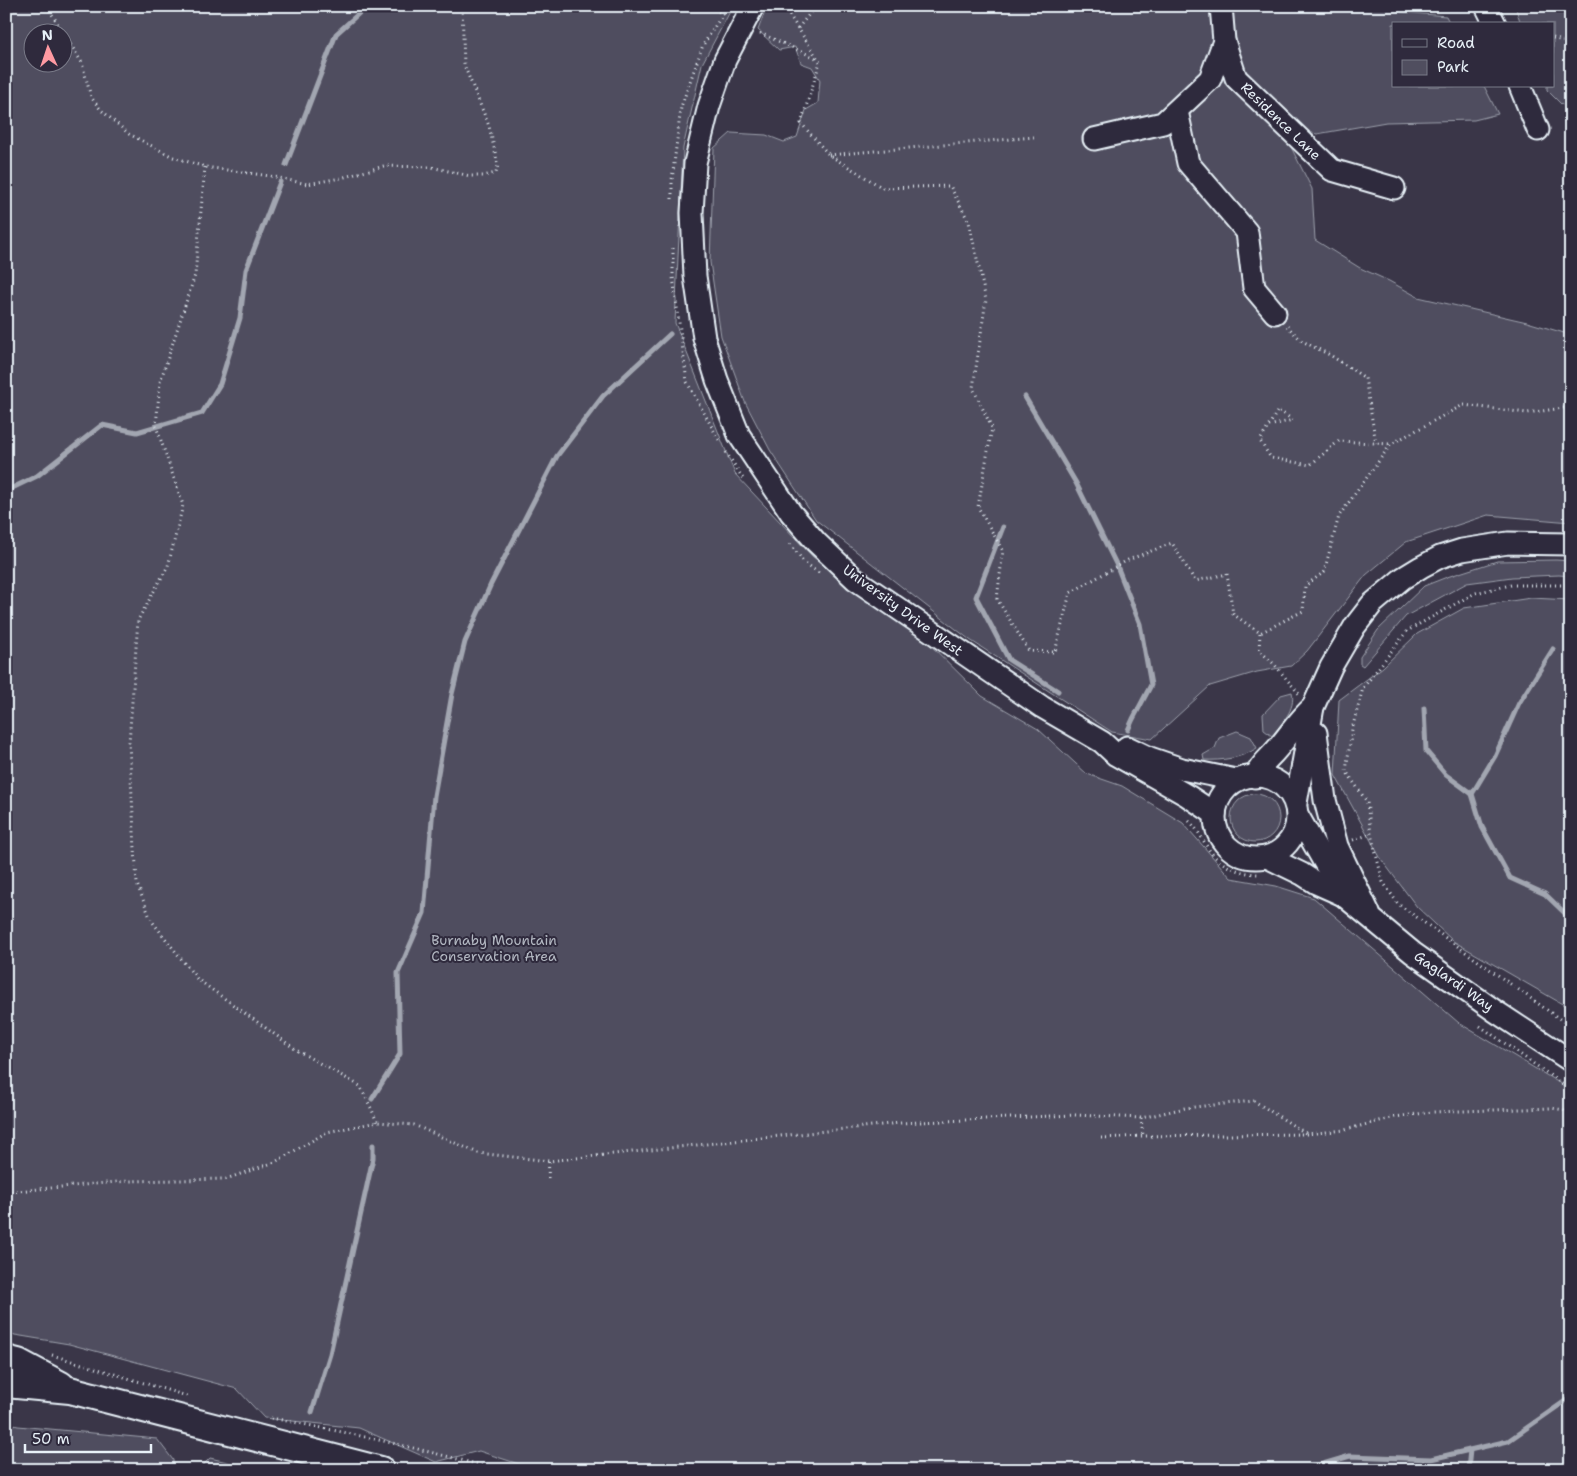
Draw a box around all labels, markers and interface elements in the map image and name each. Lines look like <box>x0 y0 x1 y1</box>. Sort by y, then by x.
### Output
north arrow <box>22 22 72 72</box>
legend <box>1392 22 1554 88</box>
text: N <box>41 26 53 44</box>
text: Road <box>1437 33 1475 53</box>
text: Park <box>1437 57 1469 77</box>
street label: Residence Lane <box>1237 78 1325 164</box>
street label: University Drive West <box>839 560 967 660</box>
park label: Burnaby Mountain Conservation Area <box>431 931 557 965</box>
street label: Gaglardi Way <box>1411 947 1497 1015</box>
scale bar <box>25 1421 151 1453</box>
text: 50 m <box>32 1429 70 1449</box>

